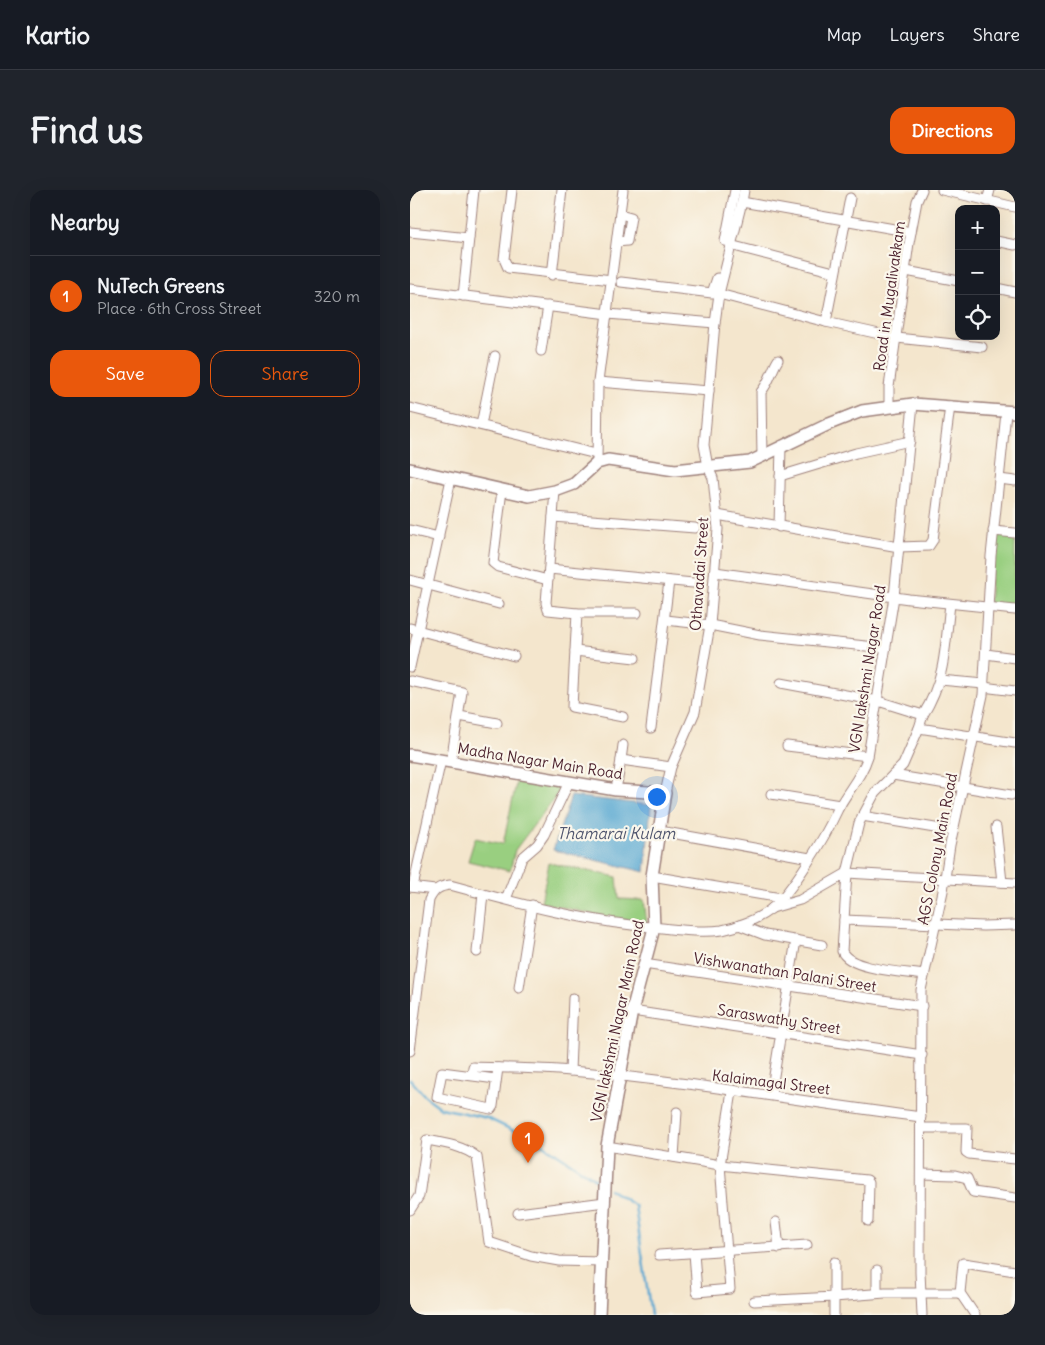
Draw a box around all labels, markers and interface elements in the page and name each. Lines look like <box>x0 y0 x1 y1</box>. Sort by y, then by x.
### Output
text: Kartio <box>25 20 90 50</box>
text: Map <box>826 23 861 46</box>
text: Layers <box>889 23 945 46</box>
text: Share <box>973 23 1020 46</box>
button: Directions <box>890 107 1015 154</box>
text: Find us <box>30 108 143 152</box>
map controls <box>955 205 1000 340</box>
button: + <box>955 205 1000 250</box>
text: Nearby <box>50 209 120 236</box>
street label: Road in Mugalivakkam <box>869 220 909 372</box>
button: − <box>955 250 1000 295</box>
text: NuTech Greens <box>97 274 225 298</box>
text: 1 <box>63 286 69 306</box>
text: 320 m <box>314 286 360 306</box>
button: locate <box>955 295 1000 340</box>
text: Place · 6th Cross Street <box>97 298 261 318</box>
button: Save <box>50 350 200 397</box>
button: Share <box>210 350 360 397</box>
street label: Othavadai Street <box>686 516 712 632</box>
street label: VGN lakshmi Nagar Road <box>844 584 890 754</box>
street label: Madha Nagar Main Road <box>456 739 624 783</box>
street label: AGS Colony Main Road <box>913 771 961 927</box>
your location <box>644 784 670 810</box>
water label: Thamarai Kulam <box>557 823 676 843</box>
street label: VGN lakshmi Nagar Main Road <box>586 918 648 1124</box>
street label: Vishwanathan Palani Street <box>692 948 878 996</box>
street label: Saraswathy Street <box>716 1000 842 1038</box>
street label: Kalaimagal Street <box>711 1065 831 1099</box>
pin: 1 <box>512 1122 544 1163</box>

